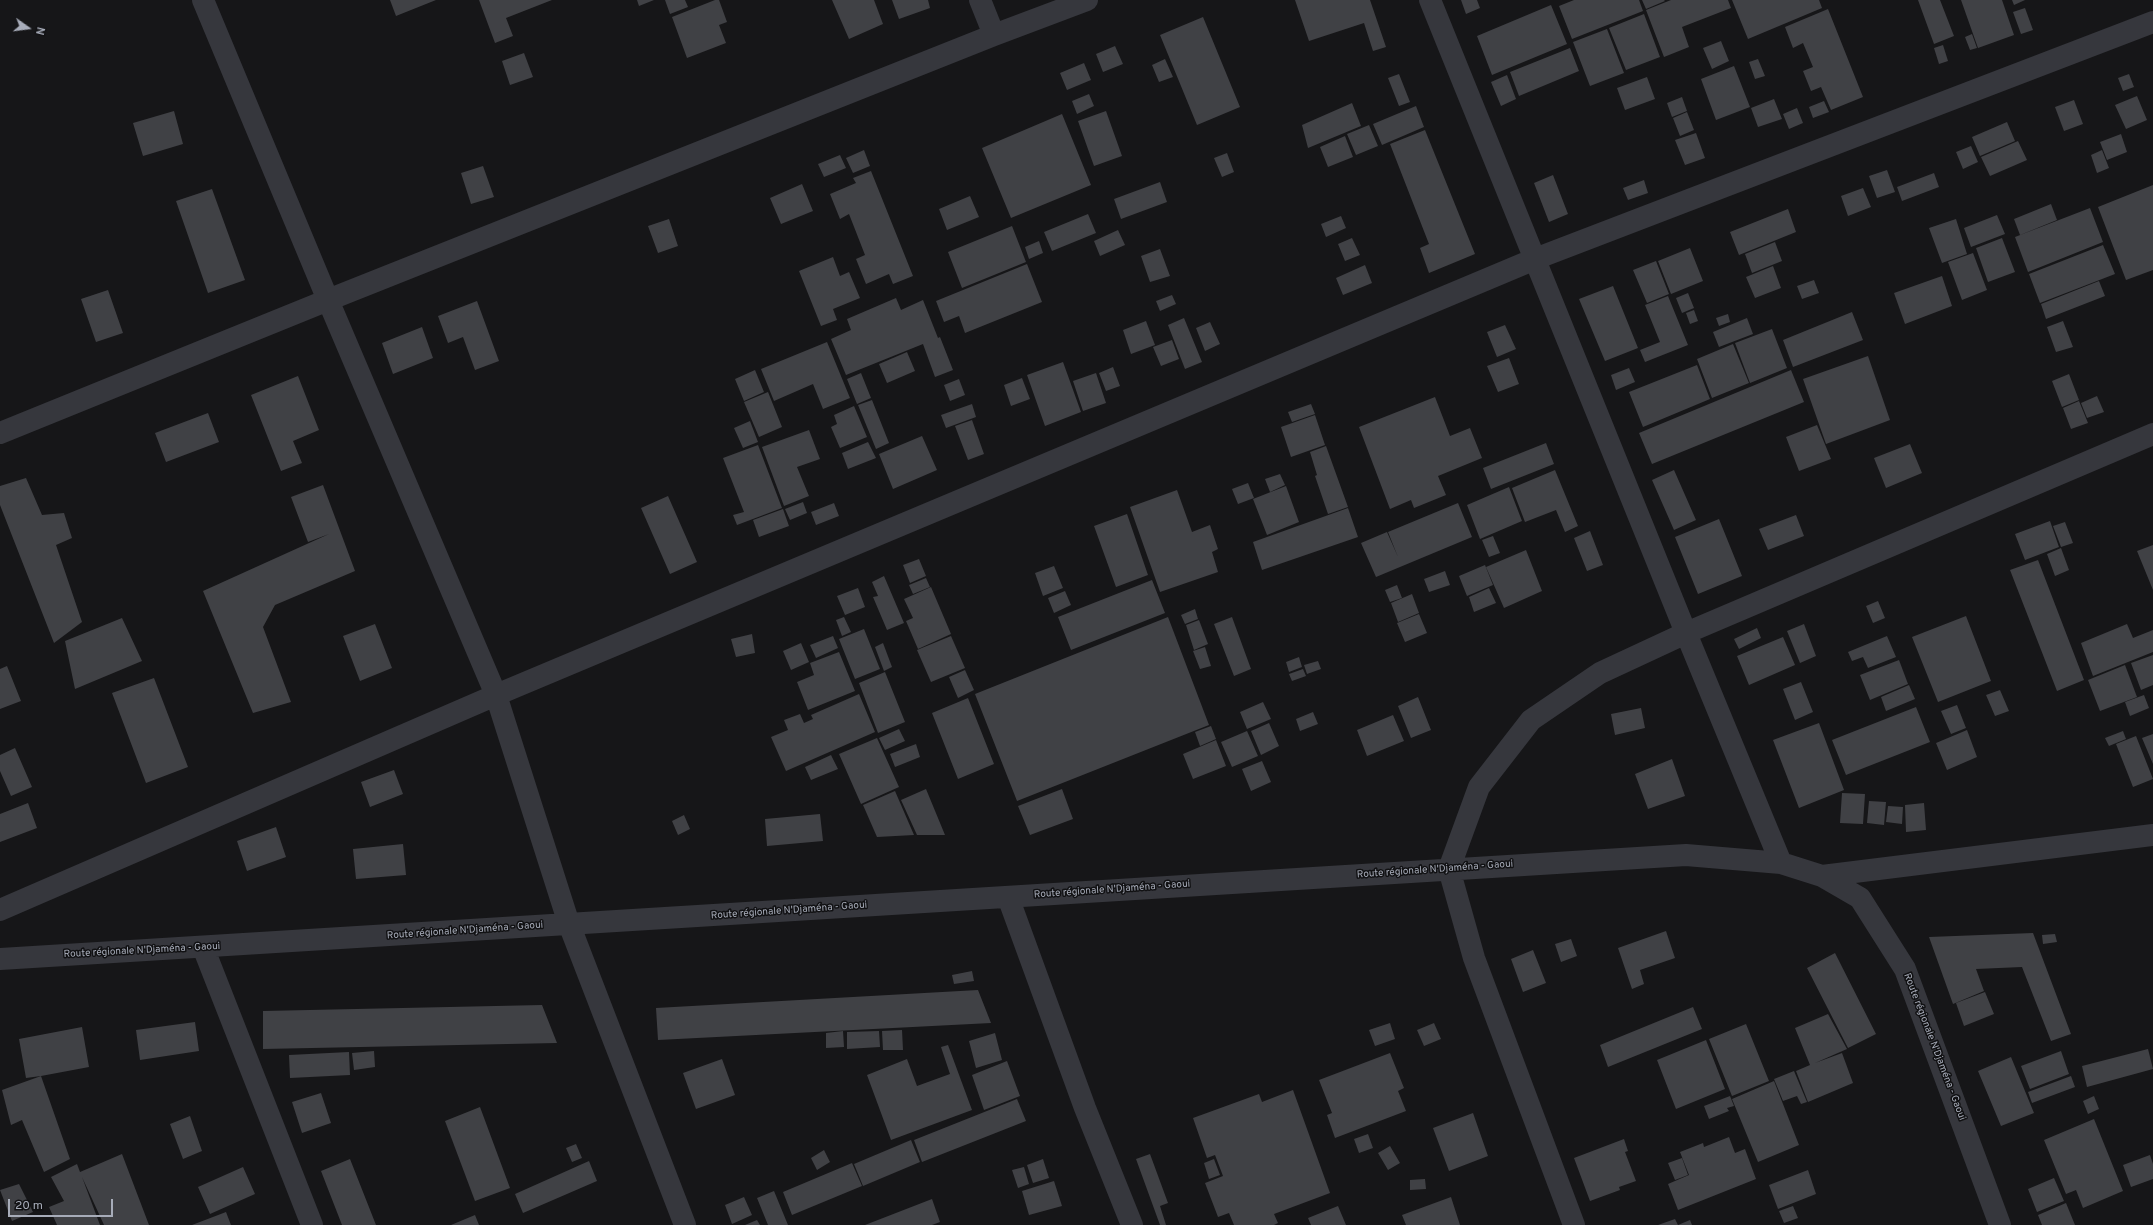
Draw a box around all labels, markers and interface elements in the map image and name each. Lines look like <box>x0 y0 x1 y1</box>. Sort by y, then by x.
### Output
north arrow <box>8 8 48 48</box>
text: N <box>32 25 47 36</box>
street label: Route régionale N'Djaména - Gaoui <box>1356 859 1514 881</box>
street label: Route régionale N'Djaména - Gaoui <box>1033 879 1191 901</box>
street label: Route régionale N'Djaména - Gaoui <box>710 900 868 922</box>
street label: Route régionale N'Djaména - Gaoui <box>386 920 544 942</box>
street label: Route régionale N'Djaména - Gaoui <box>63 941 221 961</box>
street label: Route régionale N'Djaména - Gaoui <box>1900 972 1968 1122</box>
scale bar <box>10 1191 115 1217</box>
text: 20 m <box>15 1198 43 1214</box>

